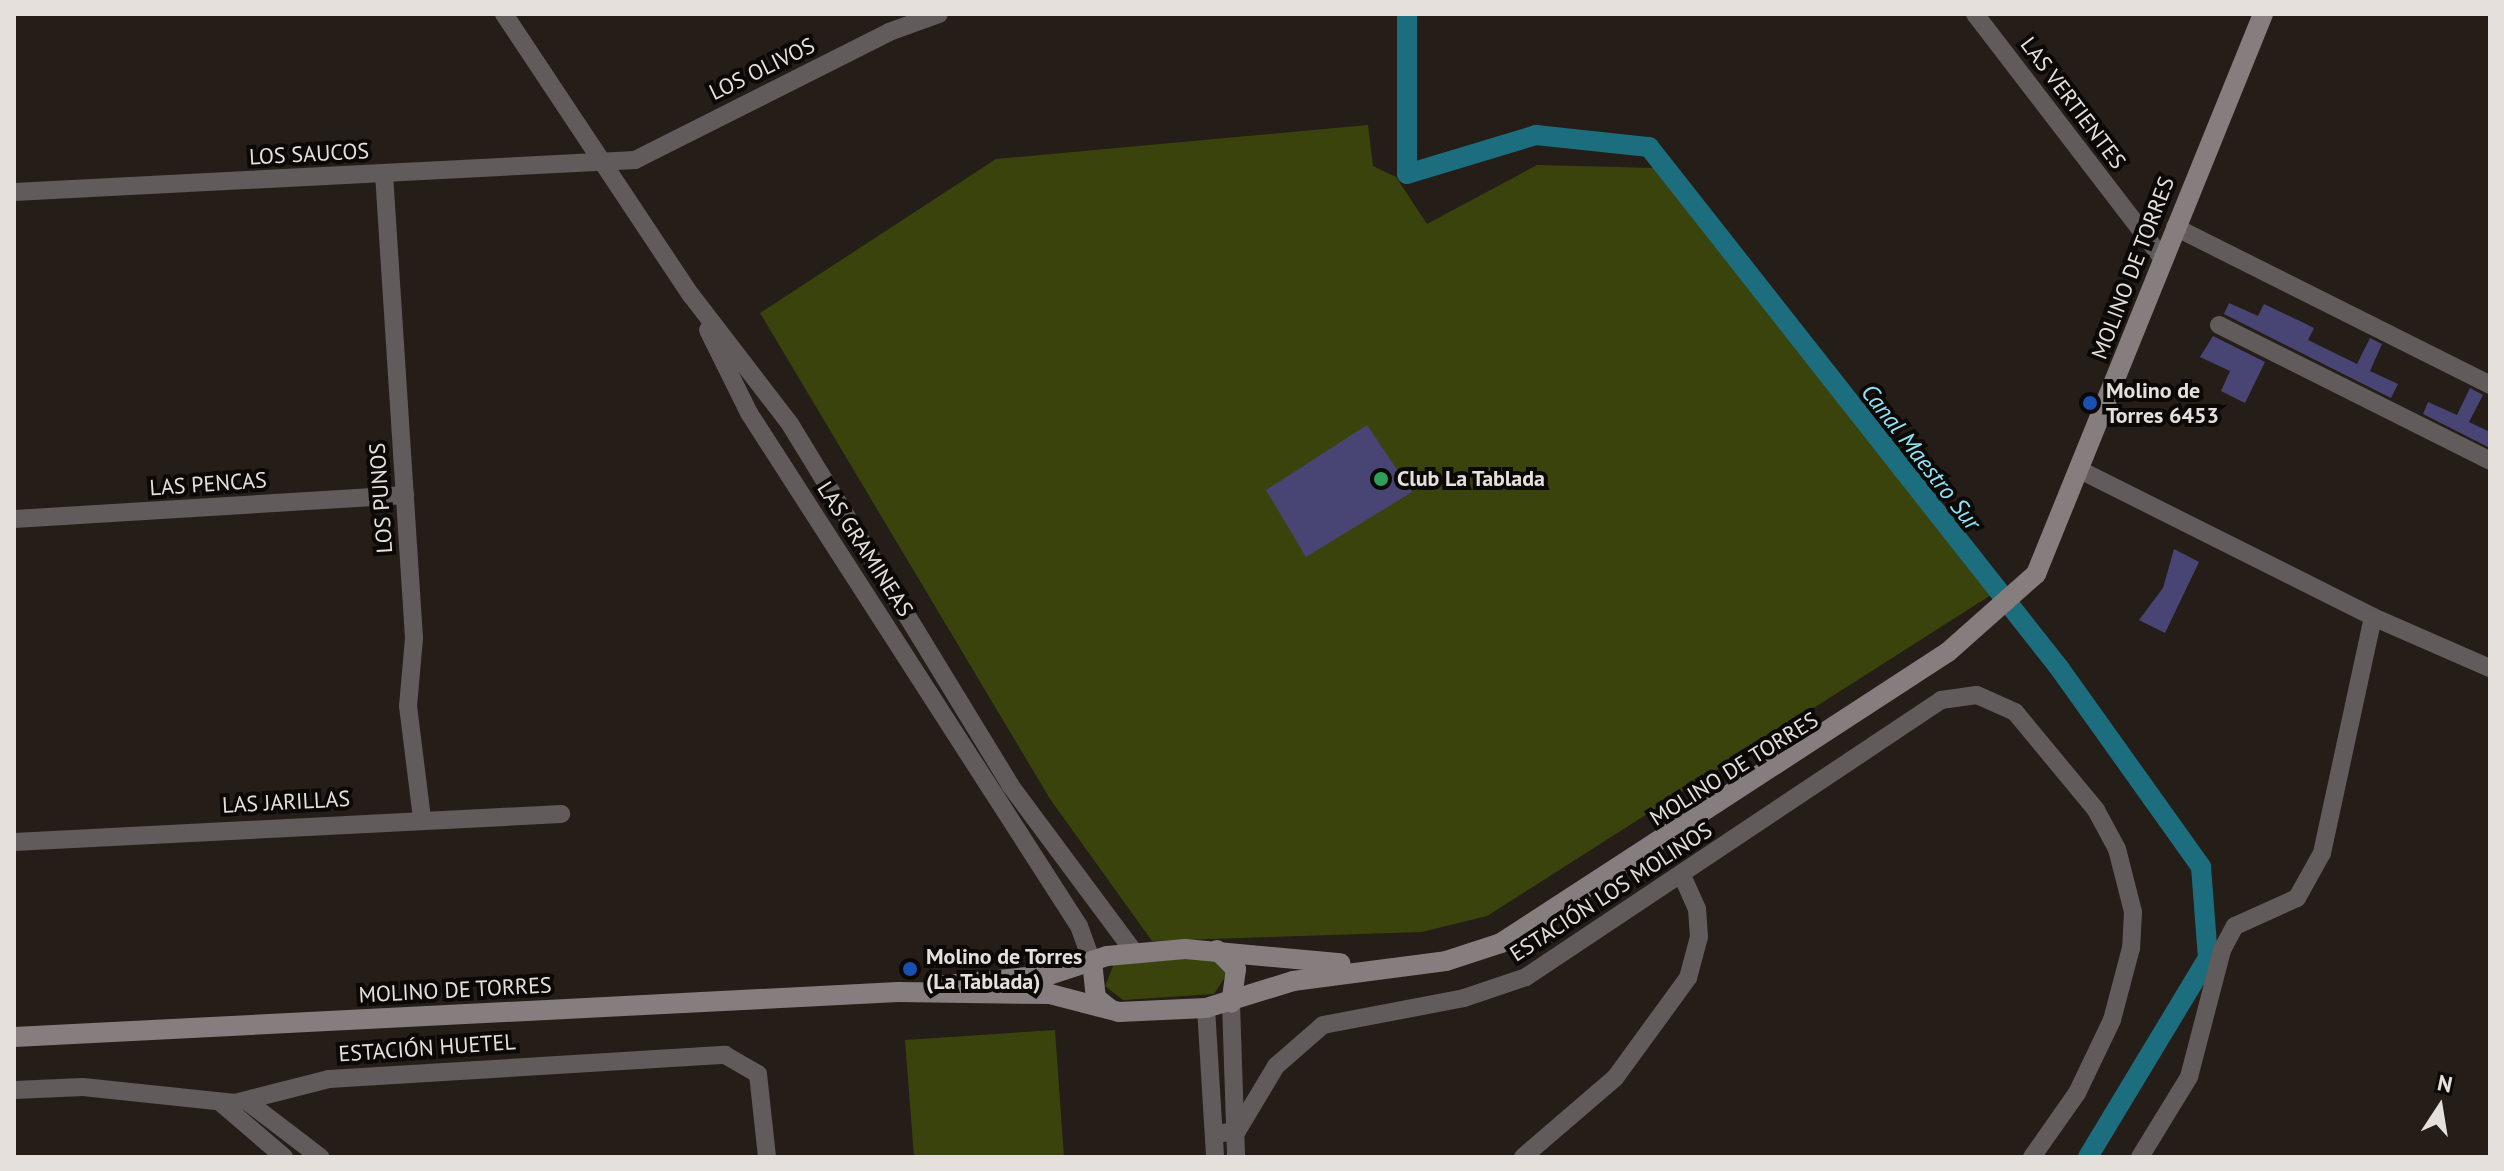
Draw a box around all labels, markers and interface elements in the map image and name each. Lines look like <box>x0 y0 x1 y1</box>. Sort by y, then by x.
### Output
street label: LOS OLIVOS <box>705 32 819 106</box>
street label: LAS VERTIENTES <box>2015 32 2131 174</box>
street label: LOS SAUCOS <box>248 138 370 170</box>
street label: MOLINO DE TORRES <box>2086 173 2180 363</box>
place label: Molino de Torres 6453 <box>2106 377 2219 428</box>
water label: Canal Maestro Sur <box>1855 378 1987 536</box>
marker: Molino de Torres 6453 <box>2081 394 2099 412</box>
street label: LOS PUNOS <box>364 442 398 554</box>
place label: Club La Tablada <box>1397 466 1546 492</box>
street label: LAS PENCAS <box>149 467 267 501</box>
marker: Club La Tablada <box>1372 470 1390 488</box>
street label: LAS GRAMINEAS <box>812 477 918 621</box>
street label: MOLINO DE TORRES <box>1645 706 1823 832</box>
street label: LAS JARILLAS <box>221 785 351 819</box>
street label: ESTACIÓN LOS MOLINOS <box>1505 817 1717 967</box>
place label: Molino de Torres (La Tablada) <box>926 943 1083 994</box>
marker: Molino de Torres (La Tablada) <box>901 960 919 978</box>
street label: MOLINO DE TORRES <box>358 972 552 1008</box>
street label: ESTACIÓN HUETEL <box>338 1029 516 1067</box>
north arrow <box>2400 1067 2480 1147</box>
text: N <box>2435 1068 2455 1099</box>

